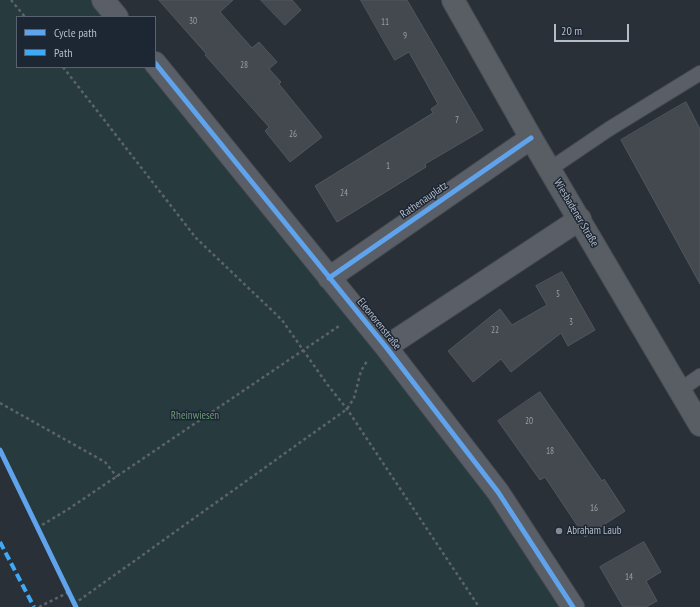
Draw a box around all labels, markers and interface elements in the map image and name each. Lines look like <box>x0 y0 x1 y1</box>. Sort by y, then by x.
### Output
legend <box>16 16 156 68</box>
house number: 30 <box>189 16 197 26</box>
scale bar <box>556 16 631 42</box>
house number: 11 <box>381 17 389 27</box>
text: 20 m <box>561 23 582 38</box>
text: Cycle path <box>54 25 97 40</box>
house number: 9 <box>403 31 407 41</box>
text: Path <box>54 45 72 60</box>
house number: 28 <box>240 60 248 70</box>
house number: 7 <box>455 115 459 125</box>
house number: 26 <box>289 129 297 139</box>
house number: 1 <box>386 161 390 171</box>
street label: Wiesbadener Straße <box>551 177 601 249</box>
street label: Rathenauplatz <box>398 179 450 221</box>
house number: 24 <box>340 188 348 198</box>
house number: 5 <box>556 289 560 299</box>
street label: Eleonorenstraße <box>354 296 404 352</box>
house number: 3 <box>569 317 573 327</box>
house number: 22 <box>491 325 499 335</box>
park label: Rheinwiesen <box>171 409 219 423</box>
house number: 20 <box>525 416 533 426</box>
house number: 18 <box>546 446 554 456</box>
house number: 16 <box>590 503 598 513</box>
place label: Abraham Laub <box>567 524 621 538</box>
marker: Abraham Laub <box>554 526 564 536</box>
house number: 14 <box>625 572 633 582</box>

